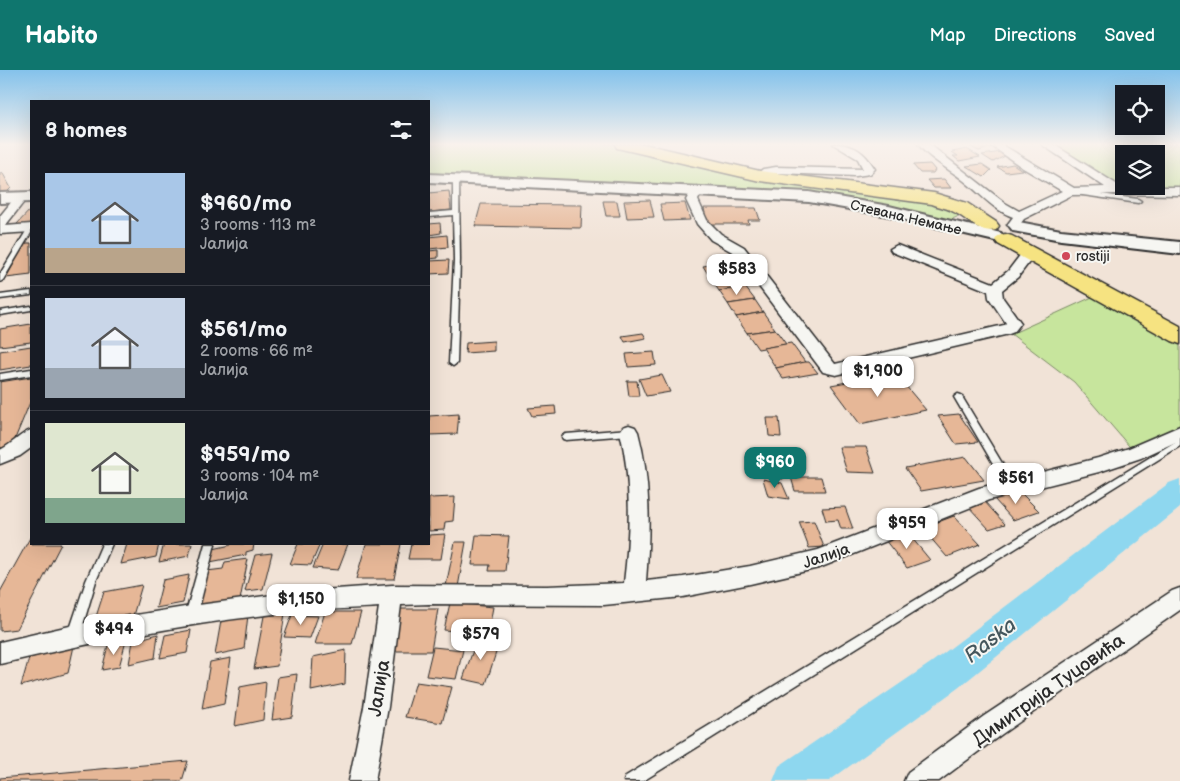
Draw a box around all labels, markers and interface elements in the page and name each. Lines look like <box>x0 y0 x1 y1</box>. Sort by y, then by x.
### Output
text: Habito <box>25 21 98 50</box>
text: Map <box>930 25 966 46</box>
text: Directions <box>994 25 1076 46</box>
text: Saved <box>1104 25 1155 46</box>
map controls <box>1115 85 1165 195</box>
button: locate <box>1115 85 1165 135</box>
icon: filters <box>387 116 415 144</box>
text: 8 homes <box>45 118 127 143</box>
button: layers <box>1115 145 1165 195</box>
text: $960/mo <box>200 191 292 216</box>
icon: home <box>85 193 145 253</box>
street label: Стевана Немање <box>849 196 963 239</box>
text: 3 rooms · 113 m² <box>200 216 316 235</box>
text: Јалија <box>200 235 248 254</box>
place label: rostiji <box>1076 248 1110 265</box>
marker: rostiji <box>1060 250 1072 262</box>
pin: $583 <box>707 254 767 296</box>
text: $583 <box>718 260 756 279</box>
text: $561/mo <box>200 317 287 342</box>
icon: home <box>85 318 145 378</box>
text: 2 rooms · 66 m² <box>200 342 313 361</box>
pin: $1,900 <box>837 356 919 398</box>
text: Јалија <box>200 361 248 380</box>
text: $1,900 <box>853 362 903 381</box>
text: $959/mo <box>200 442 290 467</box>
icon: home <box>85 443 145 503</box>
pin: $960 <box>745 446 805 489</box>
text: $960 <box>755 453 795 472</box>
pin: $561 <box>986 462 1046 505</box>
text: 3 rooms · 104 m² <box>200 467 319 486</box>
text: $561 <box>998 469 1034 488</box>
text: Јалија <box>200 486 248 505</box>
pin: $959 <box>877 508 937 550</box>
text: $959 <box>888 514 926 533</box>
street label: Јалија <box>801 539 853 573</box>
pin: $1,150 <box>260 584 342 626</box>
text: $1,150 <box>278 590 324 609</box>
water label: Raska <box>959 612 1021 668</box>
pin: $494 <box>84 614 144 656</box>
pin: $579 <box>451 618 511 661</box>
text: $494 <box>95 620 133 639</box>
text: $579 <box>462 625 500 644</box>
street label: Димитрија Туцовића <box>968 629 1129 751</box>
street label: Јалија <box>364 658 395 718</box>

